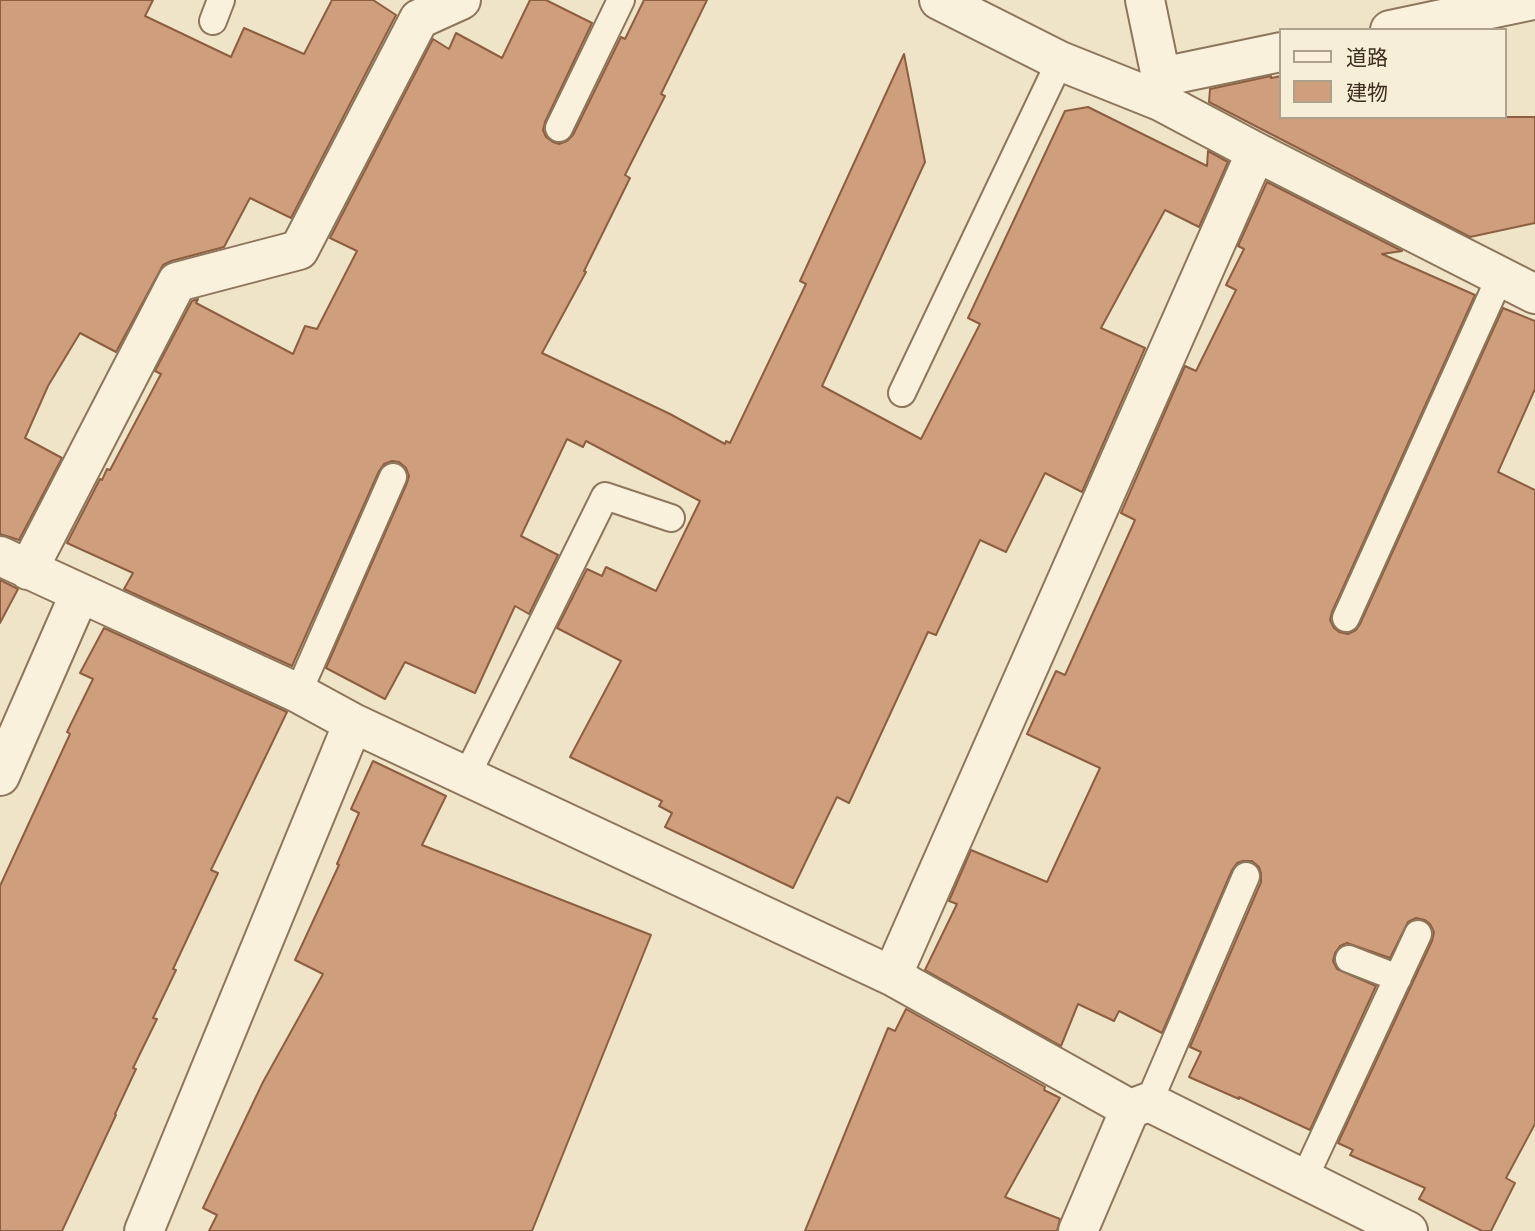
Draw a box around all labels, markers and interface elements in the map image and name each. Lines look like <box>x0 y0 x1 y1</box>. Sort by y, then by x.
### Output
legend <box>1280 28 1507 119</box>
text: 道路 <box>1346 43 1388 72</box>
text: 建物 <box>1346 78 1388 107</box>

